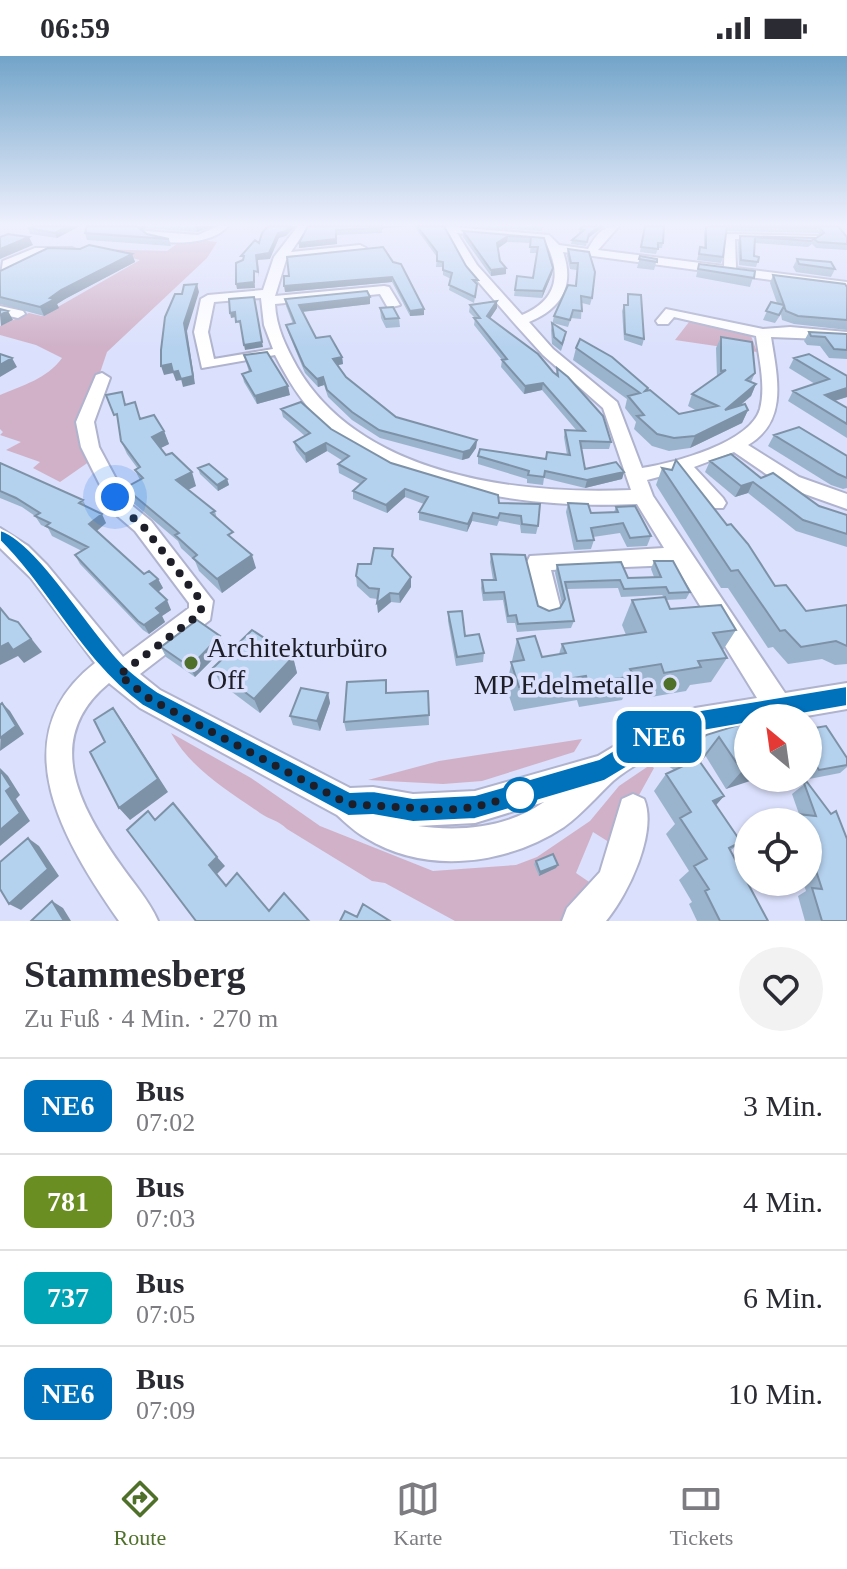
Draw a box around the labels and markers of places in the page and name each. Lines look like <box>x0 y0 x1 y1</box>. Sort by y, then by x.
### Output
place label: Architekturbüro Off <box>207 632 387 695</box>
marker: Architekturbüro Off <box>182 654 200 672</box>
place label: MP Edelmetalle <box>474 669 654 700</box>
marker: MP Edelmetalle <box>661 675 679 693</box>
unlabelled marker <box>503 778 537 812</box>

